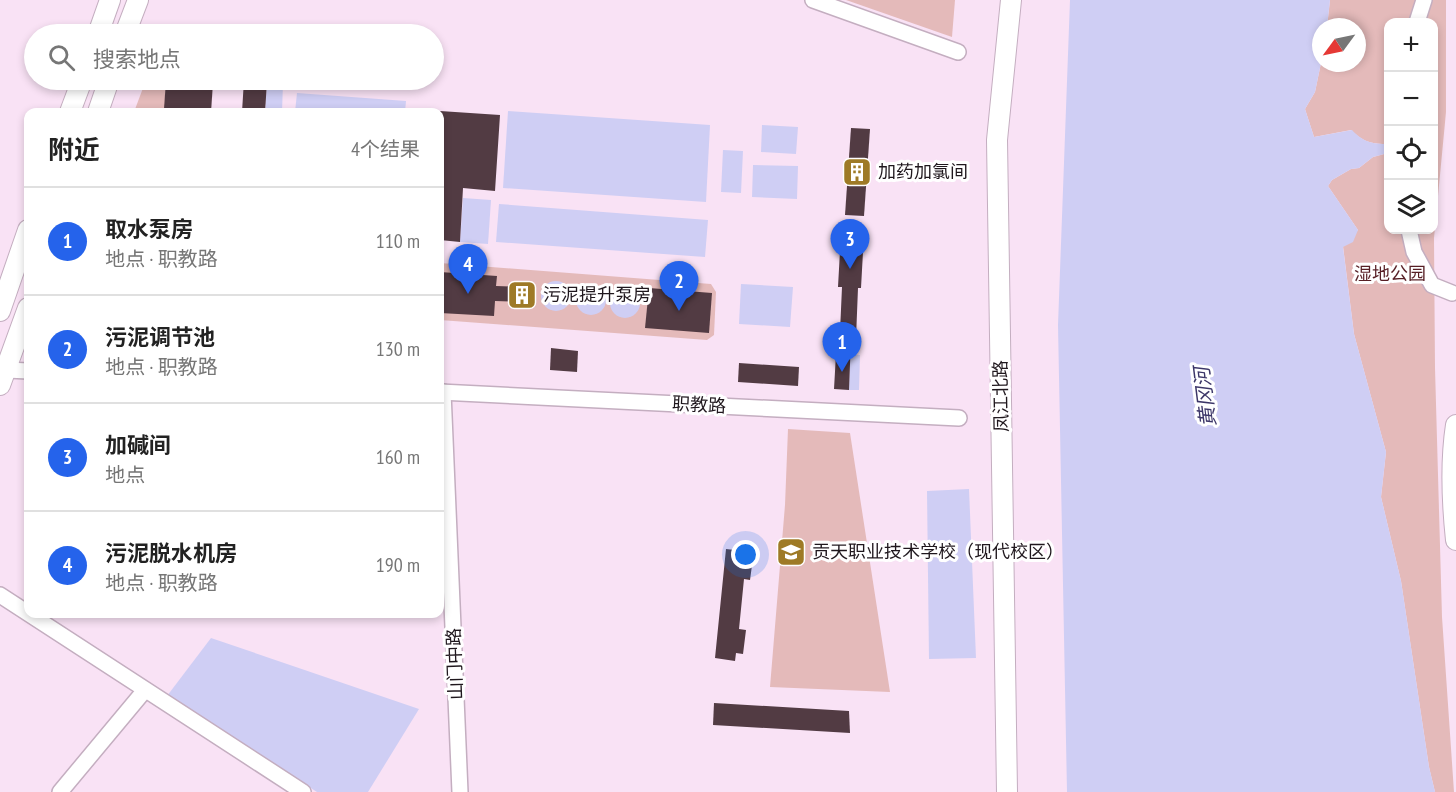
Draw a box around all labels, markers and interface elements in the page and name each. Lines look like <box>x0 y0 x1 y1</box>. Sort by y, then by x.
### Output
north arrow <box>1312 18 1366 72</box>
map controls <box>1384 18 1438 234</box>
button: + <box>1384 18 1438 72</box>
search box <box>24 24 444 90</box>
icon: search <box>45 41 78 74</box>
text: 搜索地点 <box>93 45 181 73</box>
button: − <box>1384 72 1438 126</box>
button: locate <box>1384 126 1438 180</box>
text: 附近 <box>48 133 100 166</box>
text: 4个结果 <box>351 136 420 162</box>
building icon: 加药加氯间 <box>841 156 873 188</box>
place label: 加药加氯间 <box>878 160 968 183</box>
button: layers <box>1384 180 1438 234</box>
text: 取水泵房 <box>105 215 193 243</box>
pin: 3 <box>830 220 870 269</box>
text: 1 <box>63 228 72 254</box>
text: 110 m <box>376 228 420 254</box>
pin: 4 <box>448 244 488 294</box>
text: 地点 · 职教路 <box>105 246 218 272</box>
pin: 2 <box>660 262 698 311</box>
park label: 湿地公园 <box>1354 262 1426 285</box>
building icon: 污泥提升泵房 <box>506 279 538 311</box>
place label: 污泥提升泵房 <box>543 283 651 306</box>
pin: 1 <box>822 322 862 372</box>
text: 污泥调节池 <box>105 323 215 351</box>
text: 2 <box>63 336 72 362</box>
text: 130 m <box>376 336 420 362</box>
text: 地点 · 职教路 <box>105 354 218 380</box>
street label: 凤江北路 <box>988 360 1013 432</box>
water label: 黄冈河 <box>1188 362 1222 428</box>
street label: 职教路 <box>671 392 727 417</box>
text: 加碱间 <box>105 431 171 459</box>
text: 3 <box>63 444 72 470</box>
text: 160 m <box>376 444 420 470</box>
text: 地点 <box>105 462 145 488</box>
school or university icon: 贡天职业技术学校（现代校区） <box>775 536 807 568</box>
text: 污泥脱水机房 <box>105 539 237 567</box>
your location <box>731 540 760 569</box>
place label: 贡天职业技术学校（现代校区） <box>812 540 1064 563</box>
text: 4 <box>63 552 72 578</box>
text: 190 m <box>376 552 420 578</box>
text: 地点 · 职教路 <box>105 570 218 596</box>
street label: 山门中路 <box>442 628 467 700</box>

